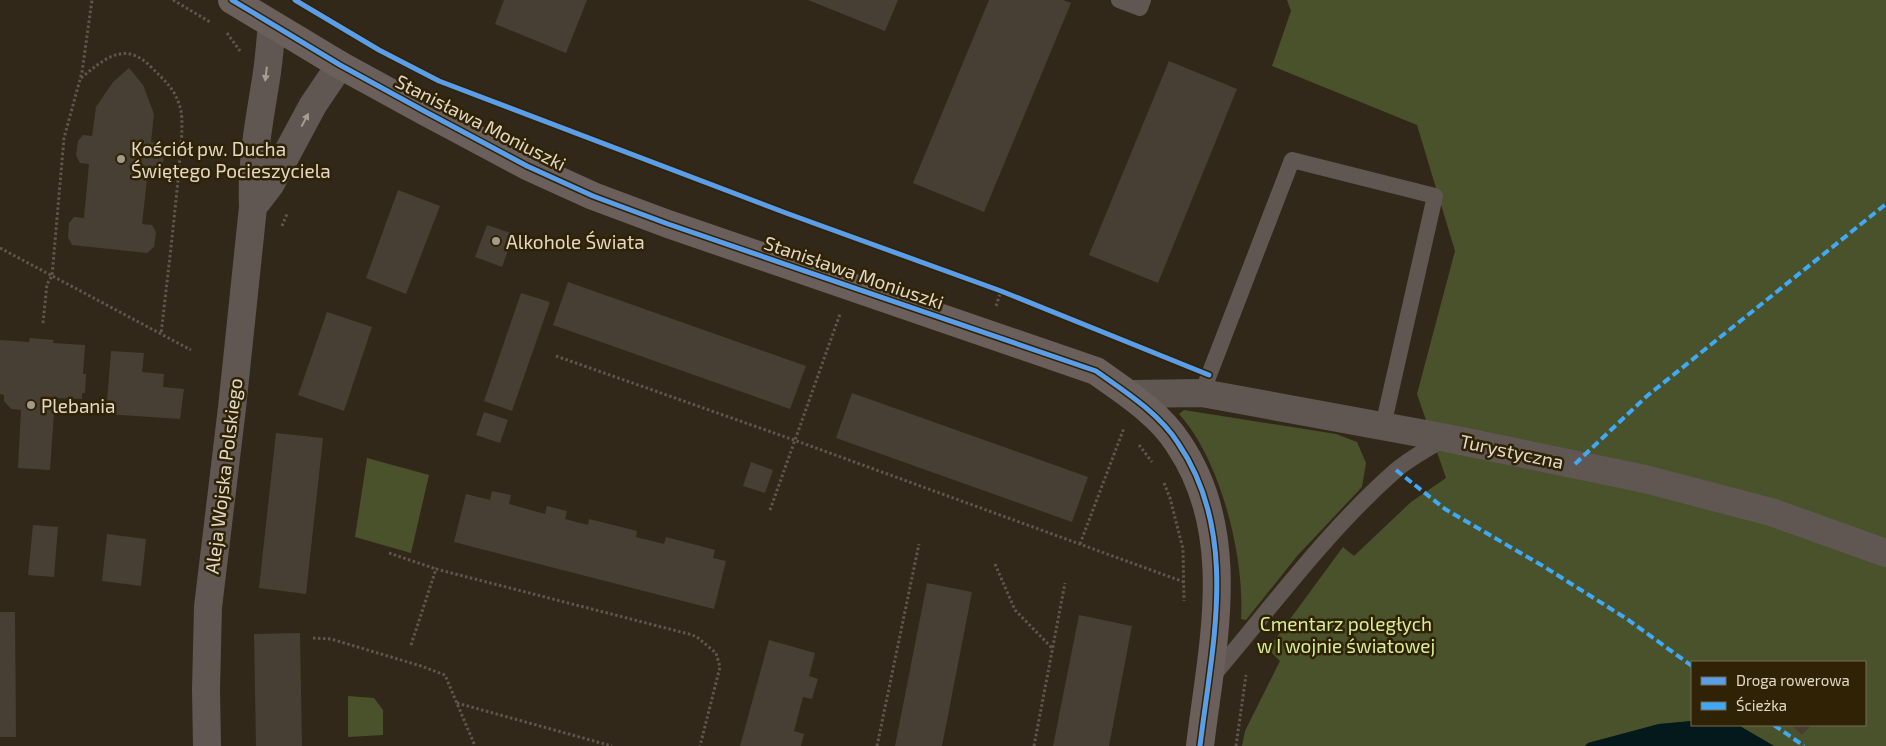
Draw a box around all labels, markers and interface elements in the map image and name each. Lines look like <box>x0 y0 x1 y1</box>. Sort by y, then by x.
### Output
one-way arrow <box>262 66 270 82</box>
street label: Stanisława Moniuszki <box>392 69 570 175</box>
one-way arrow <box>301 113 309 128</box>
place label: Kościół pw. Ducha Świętego Pocieszyciela <box>131 137 331 182</box>
marker: Kościół pw. Ducha Świętego Pocieszyciela <box>115 153 127 165</box>
place label: Alkohole Świata <box>506 230 645 253</box>
street label: Stanisława Moniuszki <box>761 230 947 314</box>
marker: Alkohole Świata <box>490 235 502 247</box>
street label: Aleja Wojska Polskiego <box>200 377 246 575</box>
place label: Plebania <box>41 394 116 417</box>
marker: Plebania <box>25 399 37 411</box>
street label: Turystyczna <box>1458 429 1566 473</box>
park label: Cmentarz poległych w I wojnie światowej <box>1257 612 1435 657</box>
legend <box>1691 661 1866 726</box>
text: Droga rowerowa <box>1736 671 1850 689</box>
text: Ścieżka <box>1736 696 1787 714</box>

